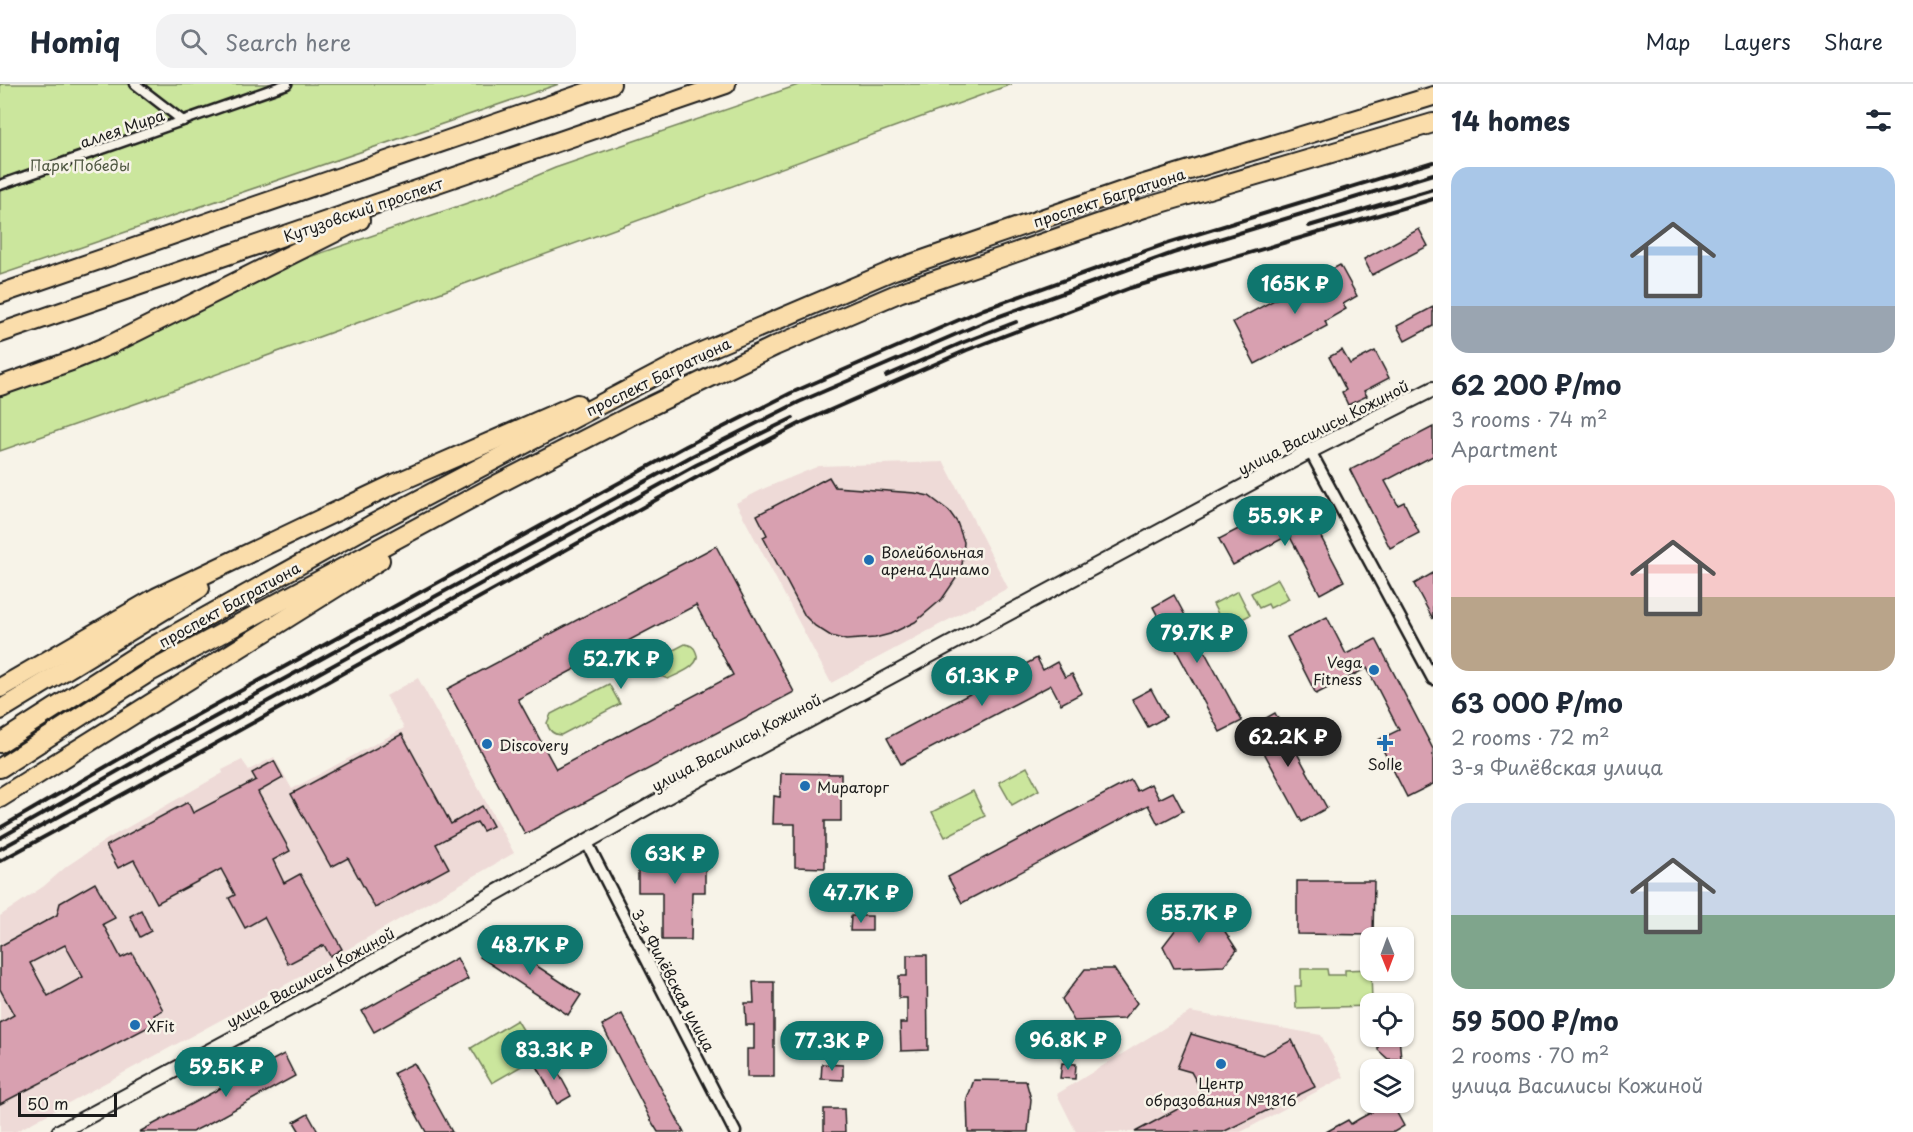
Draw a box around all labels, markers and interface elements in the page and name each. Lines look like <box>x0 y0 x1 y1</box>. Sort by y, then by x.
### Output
search box <box>156 14 576 68</box>
text: Homiq <box>30 20 120 63</box>
icon: search <box>177 25 210 58</box>
text: Search here <box>225 25 351 58</box>
text: Map <box>1646 25 1690 57</box>
text: Layers <box>1723 25 1791 57</box>
text: Share <box>1824 25 1883 57</box>
text: 14 homes <box>1451 101 1570 140</box>
street label: аллея Мира <box>77 103 168 153</box>
icon: filters <box>1862 104 1895 137</box>
park label: Парк Победы <box>30 153 130 176</box>
street label: проспект Багратиона <box>1030 161 1189 232</box>
street label: Кутузовский проспект <box>280 171 446 247</box>
icon: home <box>1619 206 1727 314</box>
pin: 165K ₽ <box>1246 264 1344 315</box>
text: 165K ₽ <box>1261 268 1329 298</box>
street label: проспект Багратиона <box>582 331 735 421</box>
text: 62 200 ₽/mo <box>1451 365 1621 404</box>
street label: улица Василисы Кожиной <box>1234 374 1412 480</box>
text: 3 rooms · 74 m² <box>1451 404 1608 434</box>
text: Apartment <box>1451 434 1558 464</box>
pin: 55.9K ₽ <box>1230 496 1340 547</box>
text: 55.9K ₽ <box>1247 500 1323 530</box>
icon: home <box>1619 524 1727 632</box>
place label: Волейбольная арена Динамо <box>881 540 989 580</box>
marker: Волейбольная арена Динамо <box>862 553 876 567</box>
street label: проспект Багратиона <box>154 555 305 653</box>
pin: 79.7K ₽ <box>1142 613 1252 664</box>
text: 79.7K ₽ <box>1160 617 1234 647</box>
pin: 52.7K ₽ <box>566 639 676 690</box>
text: 52.7K ₽ <box>582 643 660 673</box>
place label: Vega Fitness <box>1313 650 1363 690</box>
pin: 61.3K ₽ <box>927 656 1037 707</box>
text: 61.3K ₽ <box>945 660 1019 690</box>
marker: Vega Fitness <box>1367 663 1381 677</box>
text: 63 000 ₽/mo <box>1451 683 1623 722</box>
street label: улица Василисы Кожиной <box>647 687 825 797</box>
pin: 62.2K ₽ <box>1233 717 1343 768</box>
text: 62.2K ₽ <box>1249 721 1327 751</box>
text: 2 rooms · 72 m² <box>1451 722 1610 752</box>
place label: Discovery <box>499 733 569 756</box>
marker: Solle <box>1376 734 1394 752</box>
marker: Discovery <box>480 737 494 751</box>
place label: Solle <box>1368 752 1402 775</box>
text: 3-я Филёвская улица <box>1451 752 1663 782</box>
place label: Мираторг <box>817 775 889 798</box>
marker: Мираторг <box>798 779 812 793</box>
pin: 63K ₽ <box>633 834 717 885</box>
text: 63K ₽ <box>645 838 705 868</box>
icon: home <box>1619 842 1727 950</box>
pin: 47.7K ₽ <box>806 873 916 924</box>
text: 47.7K ₽ <box>823 877 899 907</box>
pin: 55.7K ₽ <box>1144 893 1254 944</box>
text: 55.7K ₽ <box>1161 897 1237 927</box>
street label: 3-я Филёвская улица <box>627 904 722 1056</box>
street label: улица Василисы Кожиной <box>222 921 398 1033</box>
pin: 48.7K ₽ <box>475 925 585 976</box>
north arrow <box>1360 927 1414 981</box>
map controls <box>1360 927 1414 1113</box>
text: 48.7K ₽ <box>491 929 569 959</box>
button: locate <box>1360 993 1414 1047</box>
text: 59 500 ₽/mo <box>1451 1001 1619 1040</box>
place label: XFit <box>147 1014 175 1037</box>
marker: XFit <box>128 1018 142 1032</box>
pin: 96.8K ₽ <box>1013 1020 1123 1071</box>
pin: 77.3K ₽ <box>777 1021 887 1072</box>
text: 96.8K ₽ <box>1029 1024 1107 1054</box>
text: 77.3K ₽ <box>794 1025 870 1055</box>
pin: 83.3K ₽ <box>499 1030 609 1081</box>
text: 83.3K ₽ <box>515 1034 593 1064</box>
text: 2 rooms · 70 m² <box>1451 1040 1609 1070</box>
pin: 59.5K ₽ <box>171 1047 281 1098</box>
text: 59.5K ₽ <box>188 1051 264 1081</box>
marker: Центр образования №1816 <box>1214 1057 1228 1071</box>
button: layers <box>1360 1059 1414 1113</box>
text: улица Василисы Кожиной <box>1451 1070 1703 1100</box>
place label: Центр образования №1816 <box>1145 1071 1297 1111</box>
scale bar <box>18 1090 117 1118</box>
text: 50 m <box>27 1091 68 1115</box>

